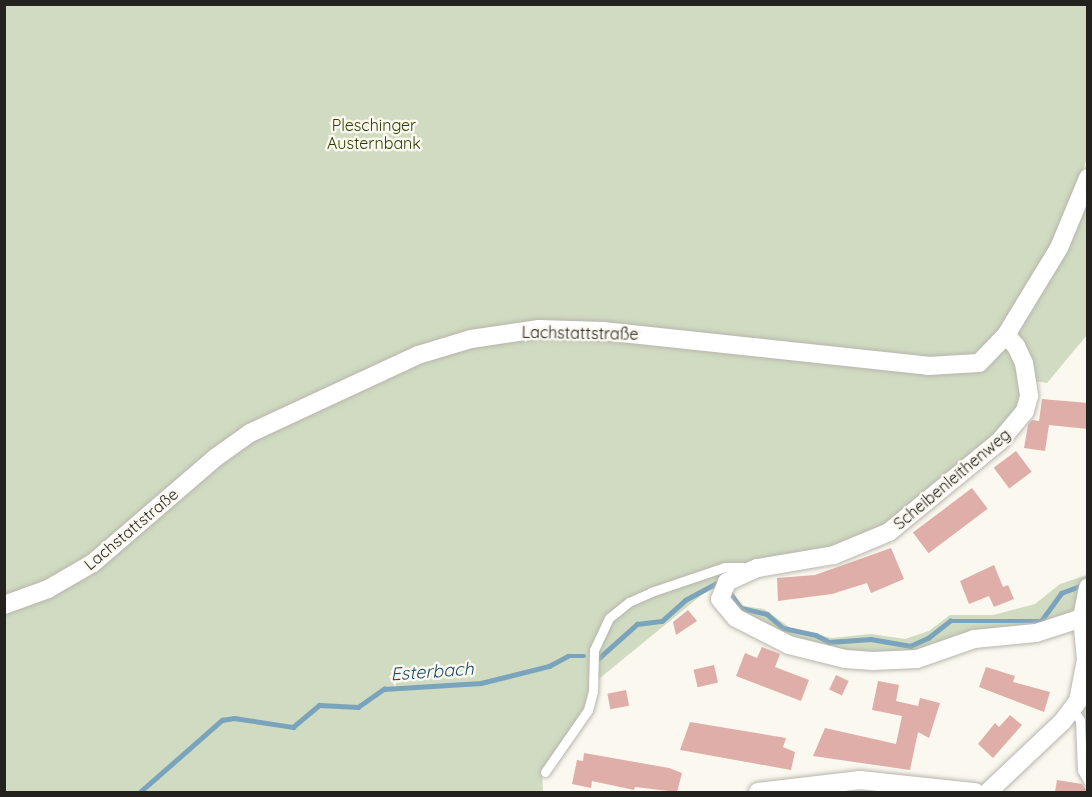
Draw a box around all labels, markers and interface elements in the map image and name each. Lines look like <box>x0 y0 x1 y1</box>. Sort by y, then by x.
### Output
park label: Pleschinger Austernbank <box>327 115 421 153</box>
street label: Lachstattstraße <box>521 322 639 344</box>
street label: Scheibenleithenweg <box>890 425 1014 533</box>
street label: Lachstattstraße <box>80 484 182 574</box>
water label: Esterbach <box>390 658 474 686</box>

